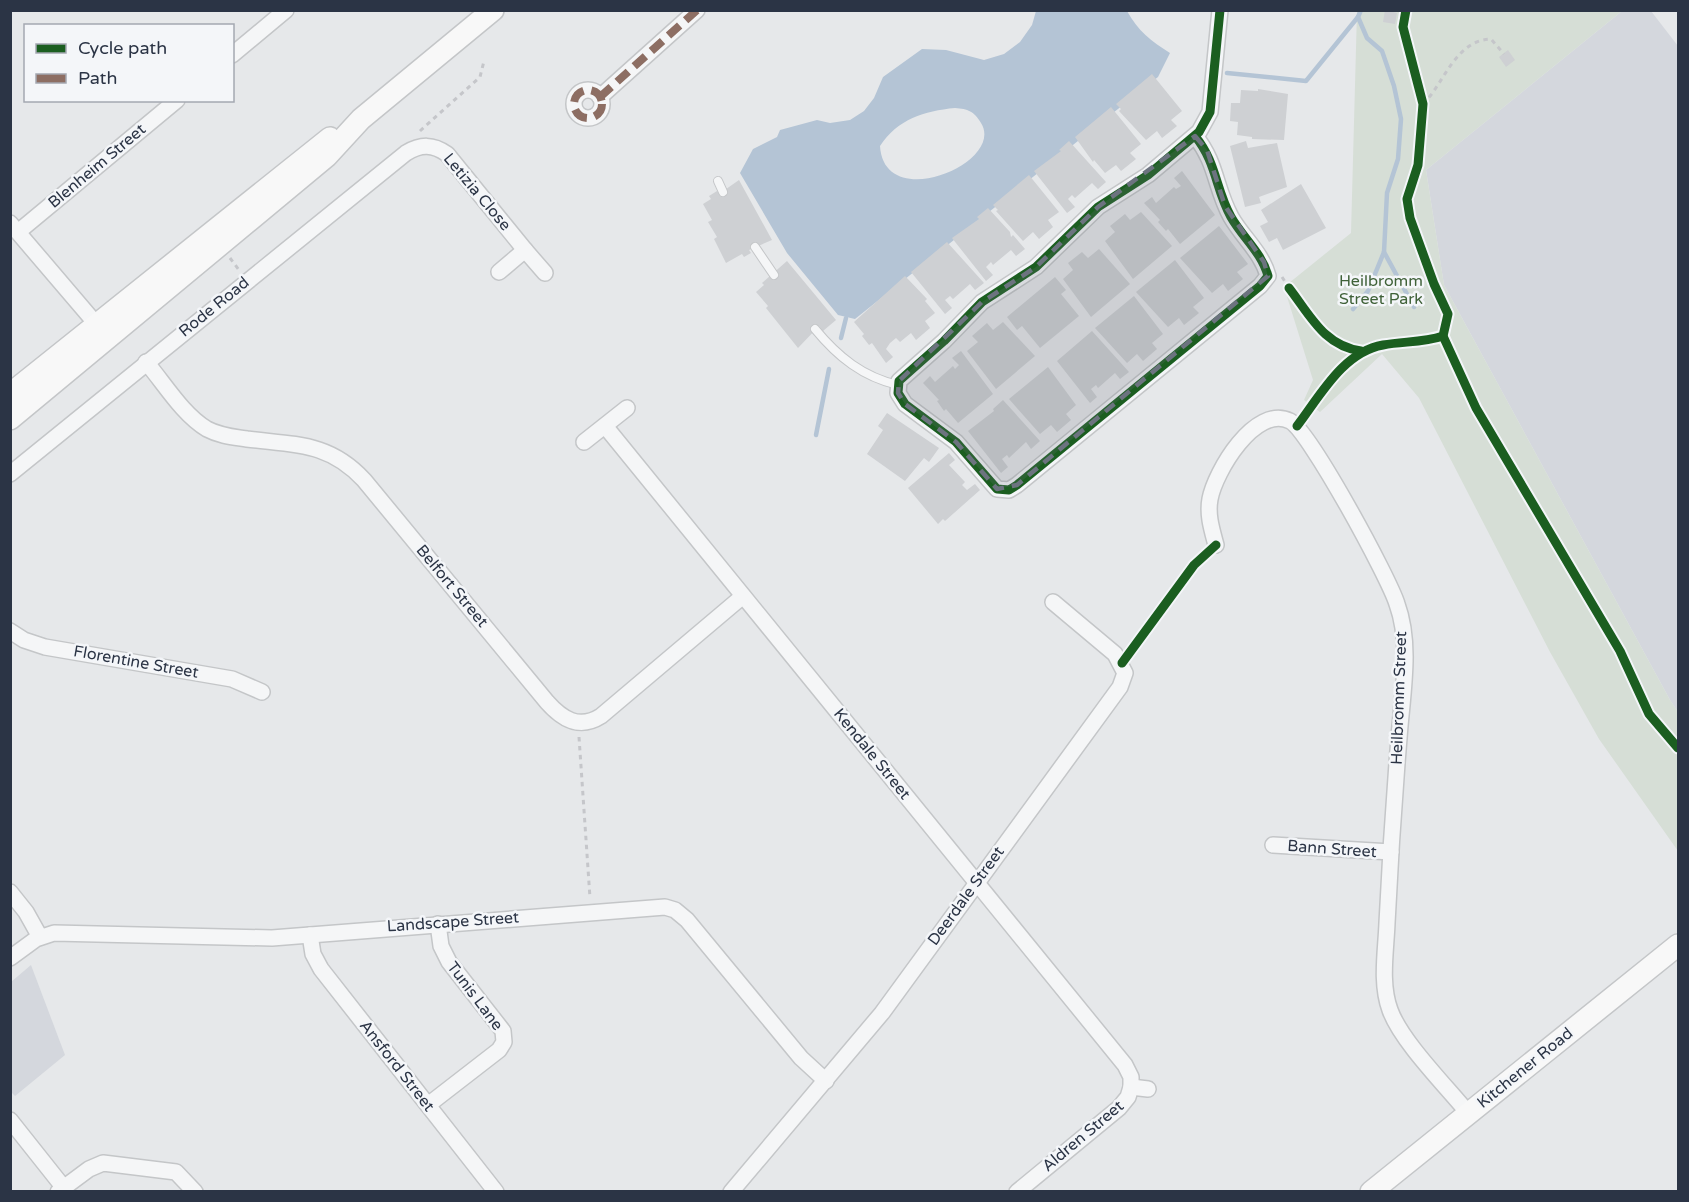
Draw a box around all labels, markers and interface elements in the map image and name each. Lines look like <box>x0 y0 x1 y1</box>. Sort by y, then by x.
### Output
legend <box>24 24 234 102</box>
text: Cycle path <box>78 37 167 59</box>
text: Path <box>78 67 117 89</box>
street label: Blenheim Street <box>44 119 150 213</box>
street label: Letizia Close <box>439 149 515 235</box>
park label: Heilbromm Street Park <box>1339 271 1423 309</box>
street label: Rode Road <box>175 273 253 341</box>
street label: Belfort Street <box>412 541 492 631</box>
street label: Heilbromm Street <box>1387 631 1411 765</box>
street label: Florentine Street <box>72 641 200 683</box>
street label: Kendale Street <box>829 704 915 804</box>
street label: Bann Street <box>1287 836 1377 862</box>
street label: Deerdale Street <box>923 842 1009 950</box>
street label: Landscape Street <box>386 907 520 937</box>
street label: Tunis Lane <box>443 958 507 1034</box>
street label: Ansford Street <box>355 1016 439 1116</box>
street label: Kitchener Road <box>1473 1023 1577 1113</box>
street label: Aldren Street <box>1038 1096 1128 1176</box>

